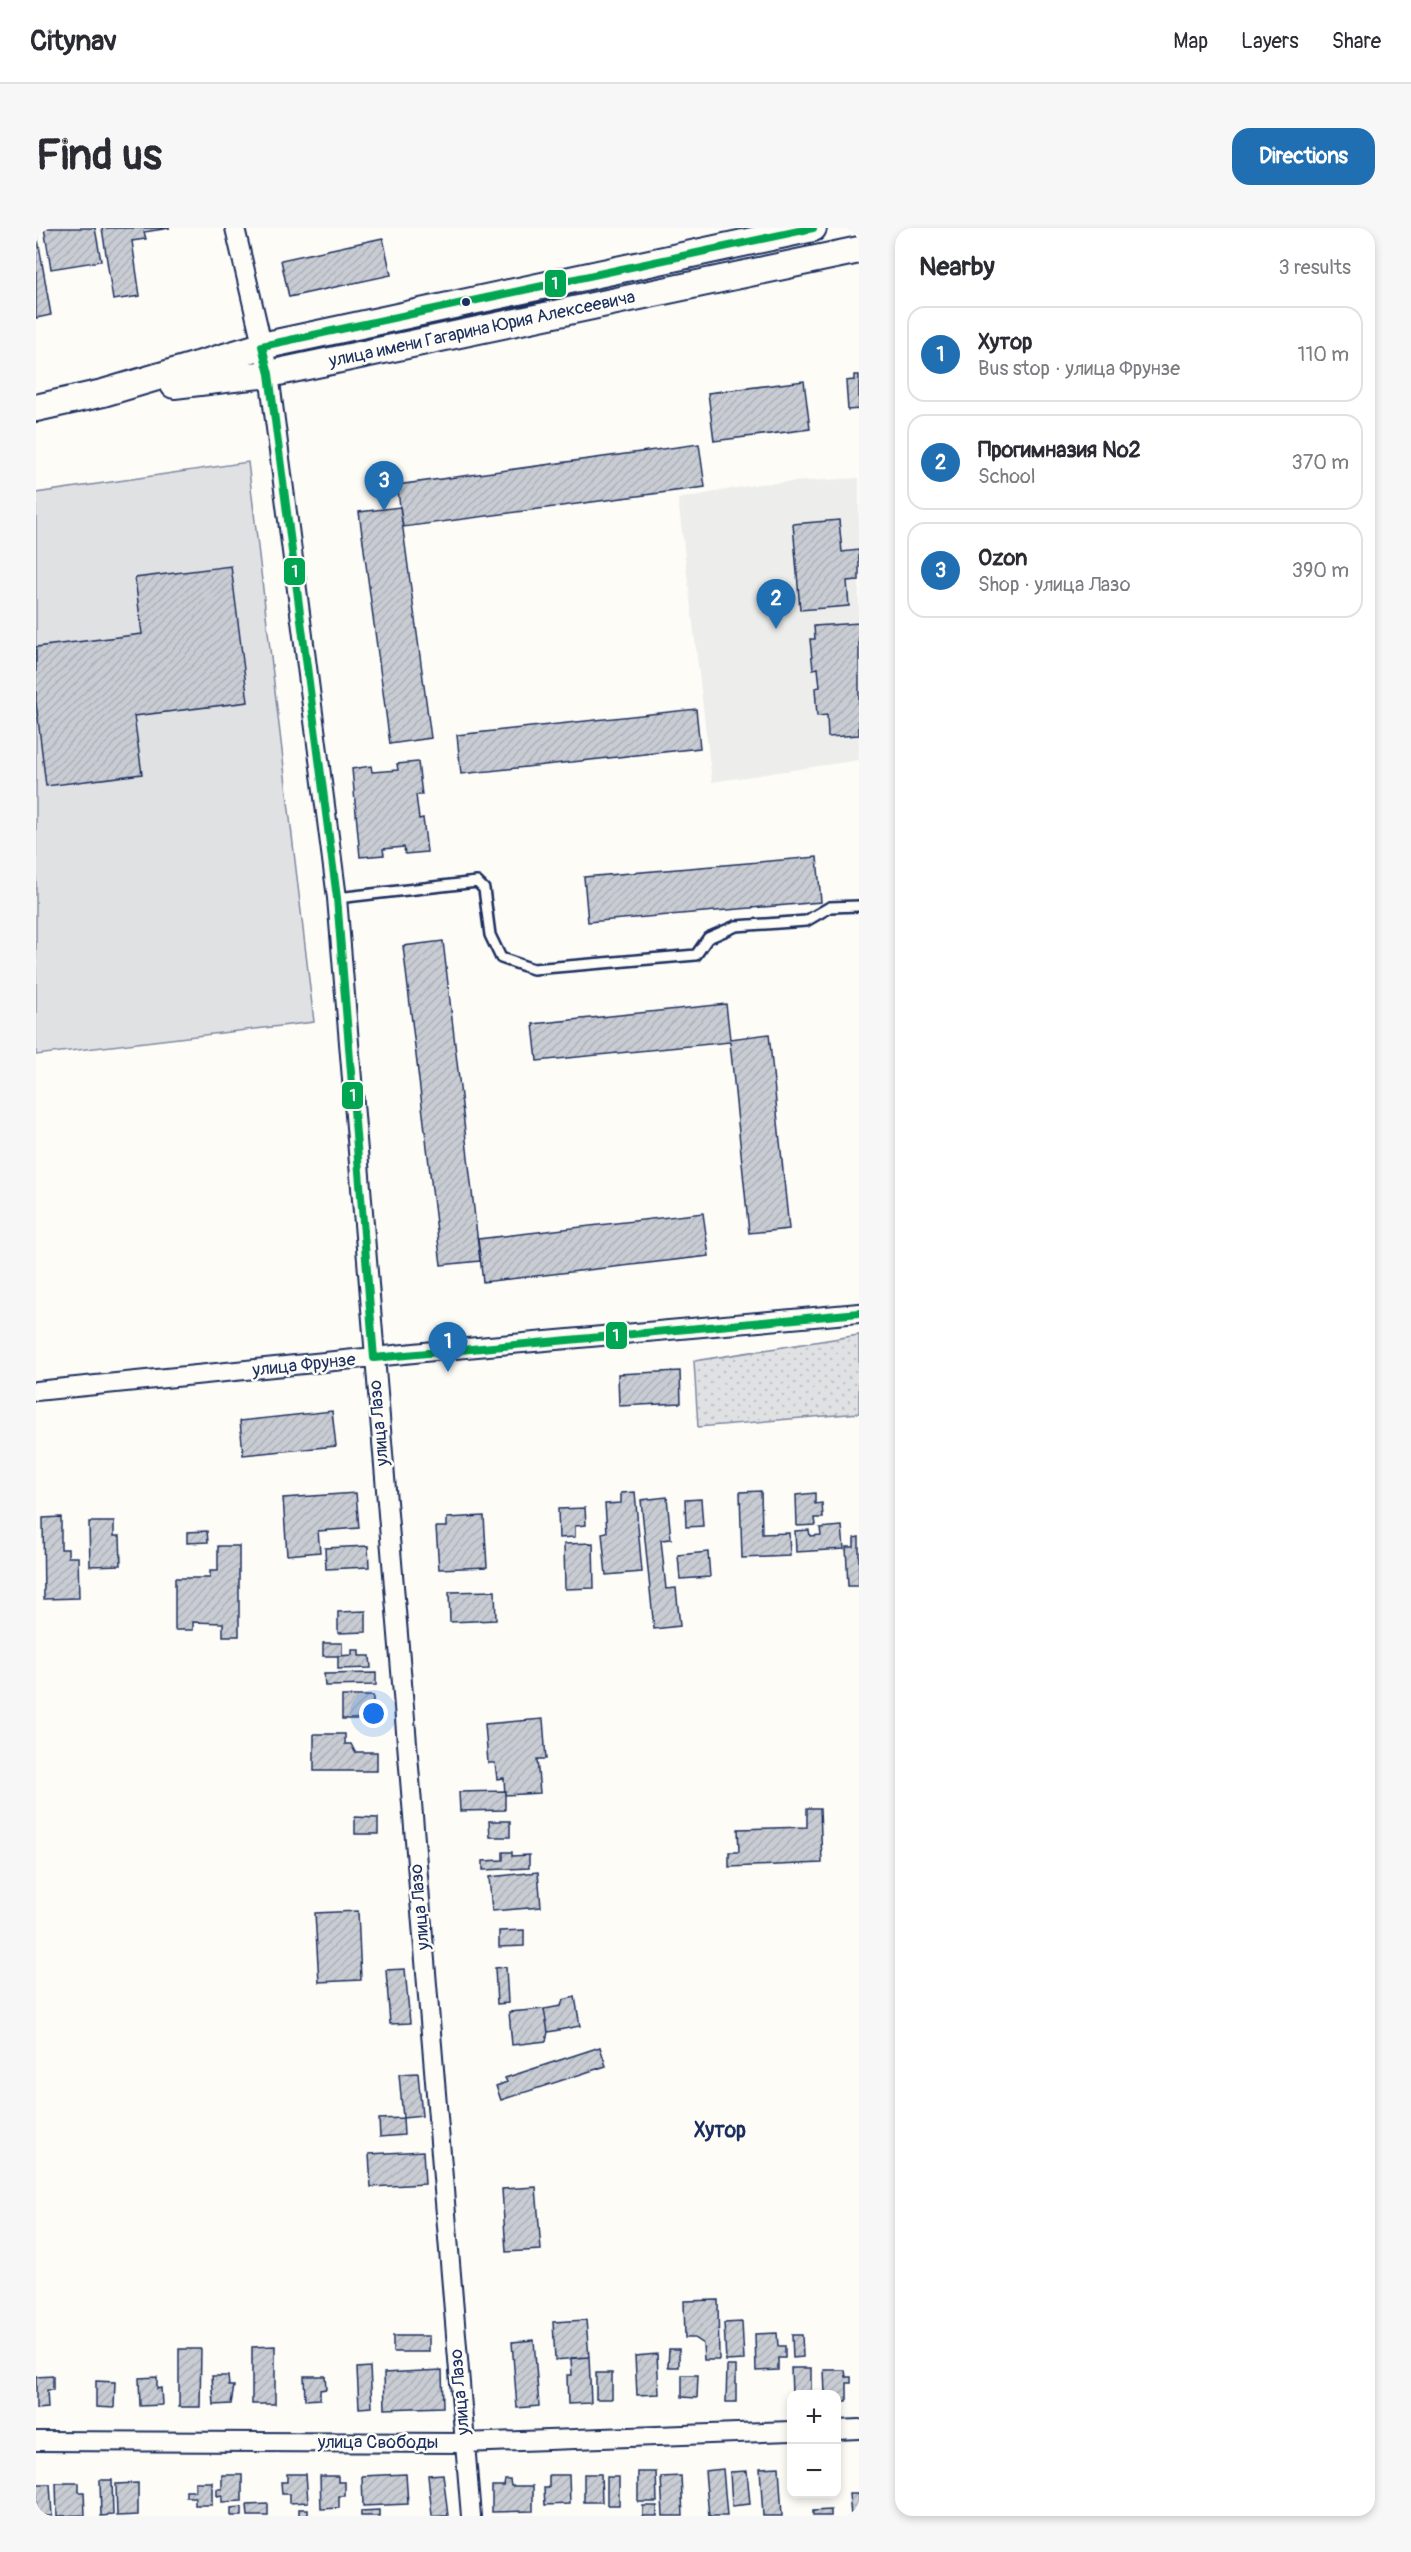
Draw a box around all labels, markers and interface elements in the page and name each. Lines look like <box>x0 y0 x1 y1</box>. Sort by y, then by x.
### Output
text: Citynav <box>30 24 117 59</box>
text: Map <box>1173 28 1208 55</box>
text: Layers <box>1241 28 1299 55</box>
text: Share <box>1332 28 1381 55</box>
button: Directions <box>1232 128 1375 185</box>
text: Find us <box>36 130 162 182</box>
text: Nearby <box>919 251 995 283</box>
text: 3 results <box>1279 255 1351 280</box>
line badge: 1 <box>544 269 567 298</box>
text: 1 <box>552 274 558 294</box>
street label: улица имени Гагарина Юрия Алексеевича <box>326 285 637 373</box>
unlabelled marker <box>460 296 472 308</box>
text: Хутор <box>978 328 1032 356</box>
text: 1 <box>937 342 944 367</box>
text: 110 m <box>1298 342 1349 367</box>
text: Bus stop · улица Фрунзе <box>978 356 1180 381</box>
text: Прогимназия №2 <box>978 436 1141 464</box>
text: 2 <box>935 450 946 475</box>
text: 370 m <box>1292 450 1349 475</box>
pin: 3 <box>364 462 404 511</box>
text: School <box>978 464 1035 489</box>
text: Ozon <box>978 544 1027 572</box>
line badge: 1 <box>283 557 306 586</box>
text: 3 <box>935 558 946 583</box>
text: 390 m <box>1292 558 1349 583</box>
text: 1 <box>292 562 298 582</box>
text: Shop · улица Лазо <box>978 572 1130 597</box>
pin: 2 <box>756 580 796 629</box>
line badge: 1 <box>341 1081 364 1110</box>
text: 1 <box>350 1086 356 1106</box>
line badge: 1 <box>605 1321 628 1350</box>
pin: 1 <box>428 1322 468 1372</box>
text: 1 <box>613 1326 619 1346</box>
street label: улица Фрунзе <box>250 1348 357 1382</box>
street label: улица Лазо <box>364 1379 394 1468</box>
your location <box>359 1699 388 1728</box>
street label: улица Лазо <box>405 1863 435 1952</box>
district label: Хутор <box>694 2117 746 2144</box>
street label: улица Лазо <box>445 2348 475 2437</box>
map controls <box>787 2390 841 2498</box>
button: + <box>787 2390 841 2444</box>
street label: улица Свободы <box>317 2431 438 2454</box>
button: − <box>787 2444 841 2498</box>

